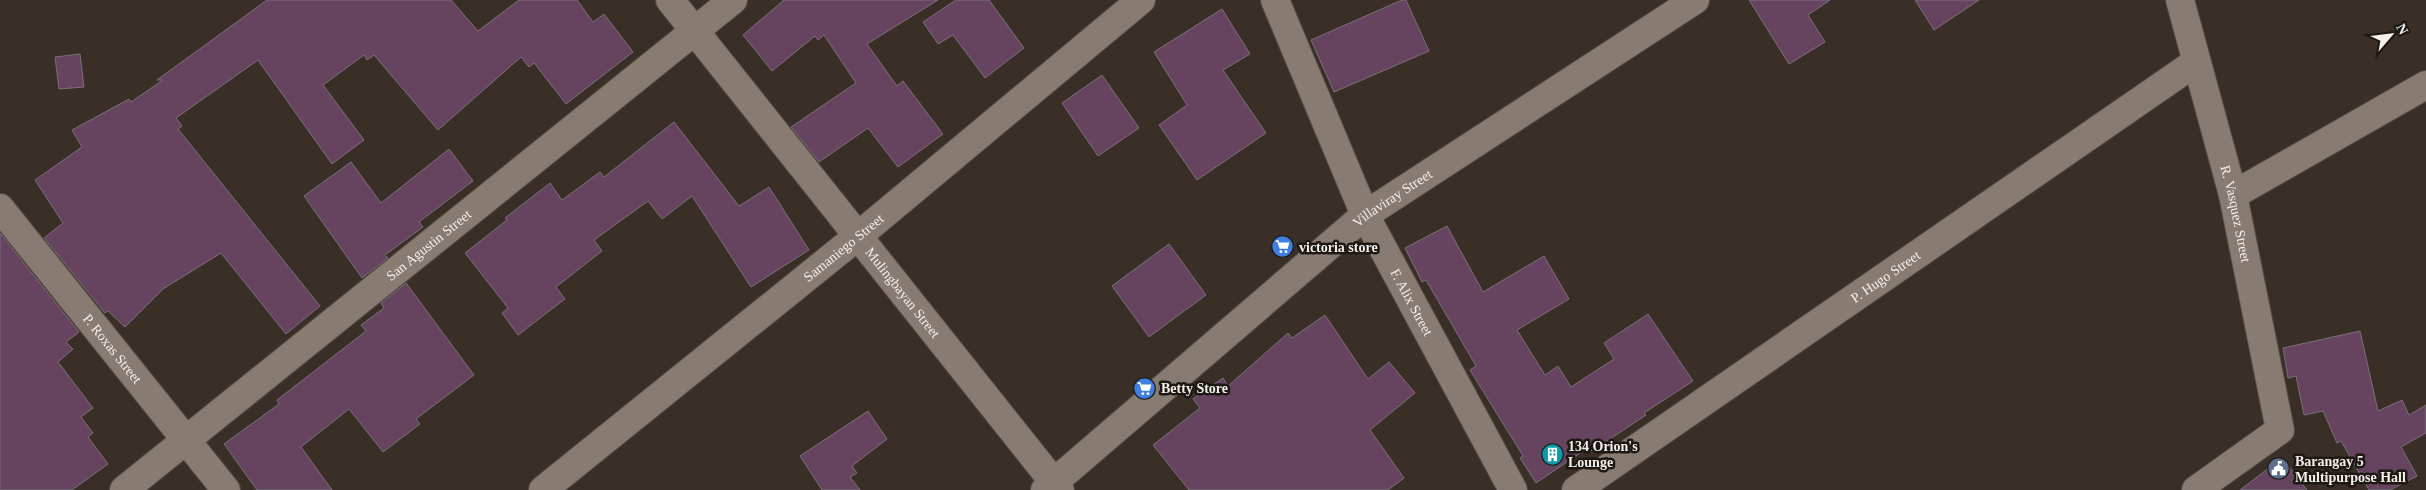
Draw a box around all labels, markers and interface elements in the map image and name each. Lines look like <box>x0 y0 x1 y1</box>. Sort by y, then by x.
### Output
north arrow <box>2366 10 2416 60</box>
text: N <box>2393 21 2411 37</box>
street label: R. Vasquez Street <box>2217 164 2253 264</box>
street label: Villaviray Street <box>1350 166 1435 230</box>
street label: San Agustin Street <box>384 207 474 284</box>
street label: Samaniego Street <box>801 211 887 285</box>
supermarket icon: victoria store <box>1271 235 1295 259</box>
place label: victoria store <box>1299 240 1378 255</box>
street label: Mulingbayan Street <box>862 245 943 341</box>
street label: P. Hugo Street <box>1848 248 1923 306</box>
street label: F. Alix Street <box>1387 266 1436 339</box>
street label: P. Roxas Street <box>80 311 144 386</box>
supermarket icon: Betty Store <box>1133 376 1157 400</box>
place label: Betty Store <box>1161 381 1228 396</box>
place label: 134 Orion's Lounge <box>1568 439 1638 470</box>
building icon: 134 Orion's Lounge <box>1540 442 1564 466</box>
place label: Barangay 5 Multipurpose Hall <box>2295 454 2406 485</box>
public building icon: Barangay 5 Multipurpose Hall <box>2267 457 2291 481</box>

